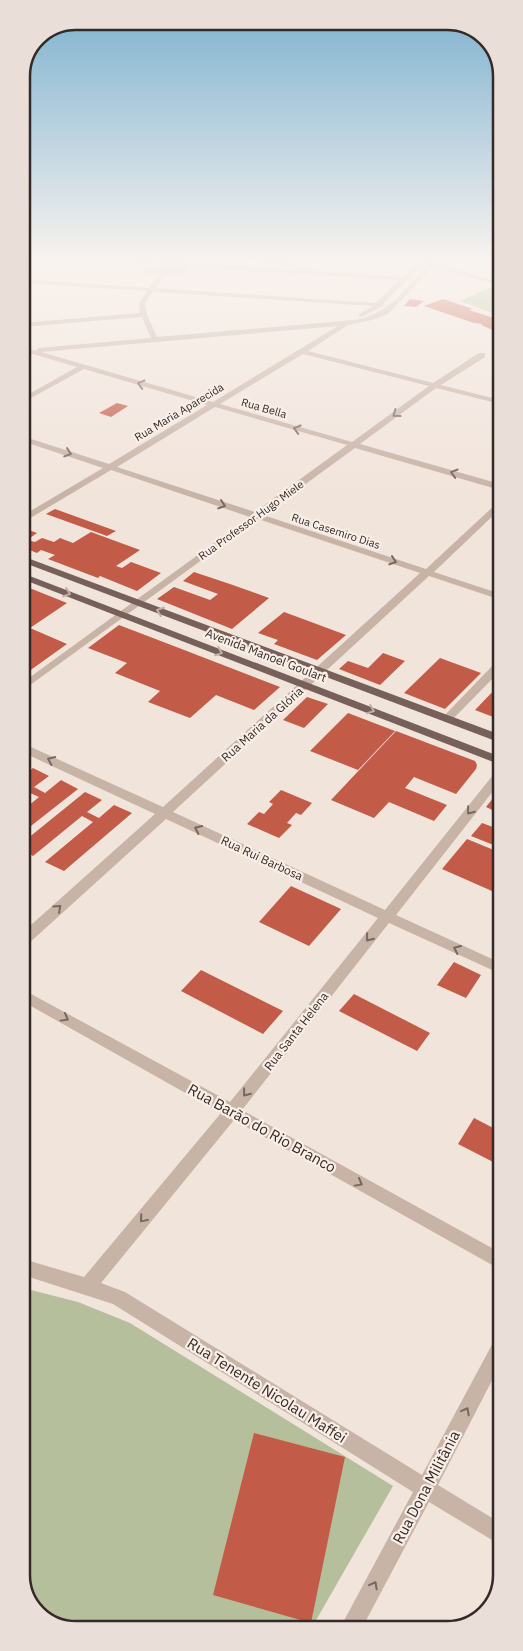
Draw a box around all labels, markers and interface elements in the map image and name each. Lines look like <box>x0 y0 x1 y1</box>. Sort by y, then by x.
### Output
street label: Rua Maria Aparecida <box>132 380 226 444</box>
one-way arrow <box>137 380 146 390</box>
street label: Rua Bella <box>240 395 289 421</box>
one-way arrow <box>392 408 402 417</box>
one-way arrow <box>293 424 302 435</box>
one-way arrow <box>63 447 72 457</box>
one-way arrow <box>450 469 458 479</box>
street label: Rua Professor Hugo Miele <box>196 477 306 563</box>
one-way arrow <box>217 499 226 509</box>
street label: Rua Casemiro Dias <box>290 510 382 552</box>
one-way arrow <box>388 556 397 566</box>
one-way arrow <box>63 587 71 597</box>
one-way arrow <box>157 607 165 617</box>
street label: Avenida Manoel Goulart <box>203 625 329 685</box>
one-way arrow <box>214 645 223 656</box>
street label: Rua Maria da Glória <box>218 683 306 765</box>
one-way arrow <box>366 704 374 714</box>
one-way arrow <box>47 756 56 767</box>
one-way arrow <box>467 806 476 815</box>
one-way arrow <box>194 825 203 835</box>
street label: Rua Rui Barbosa <box>219 832 306 884</box>
one-way arrow <box>53 905 62 914</box>
one-way arrow <box>366 932 374 941</box>
one-way arrow <box>453 945 462 955</box>
street label: Rua Santa Helena <box>261 988 332 1073</box>
one-way arrow <box>60 1012 69 1022</box>
street label: Rua Barão do Rio Branco <box>185 1079 339 1177</box>
one-way arrow <box>244 1087 252 1096</box>
one-way arrow <box>354 1177 363 1187</box>
one-way arrow <box>140 1213 149 1222</box>
street label: Rua Tenente Nicolau Maffei <box>184 1333 350 1447</box>
one-way arrow <box>460 1407 470 1416</box>
street label: Rua Dona Militânia <box>388 1427 464 1547</box>
one-way arrow <box>368 1582 378 1591</box>

